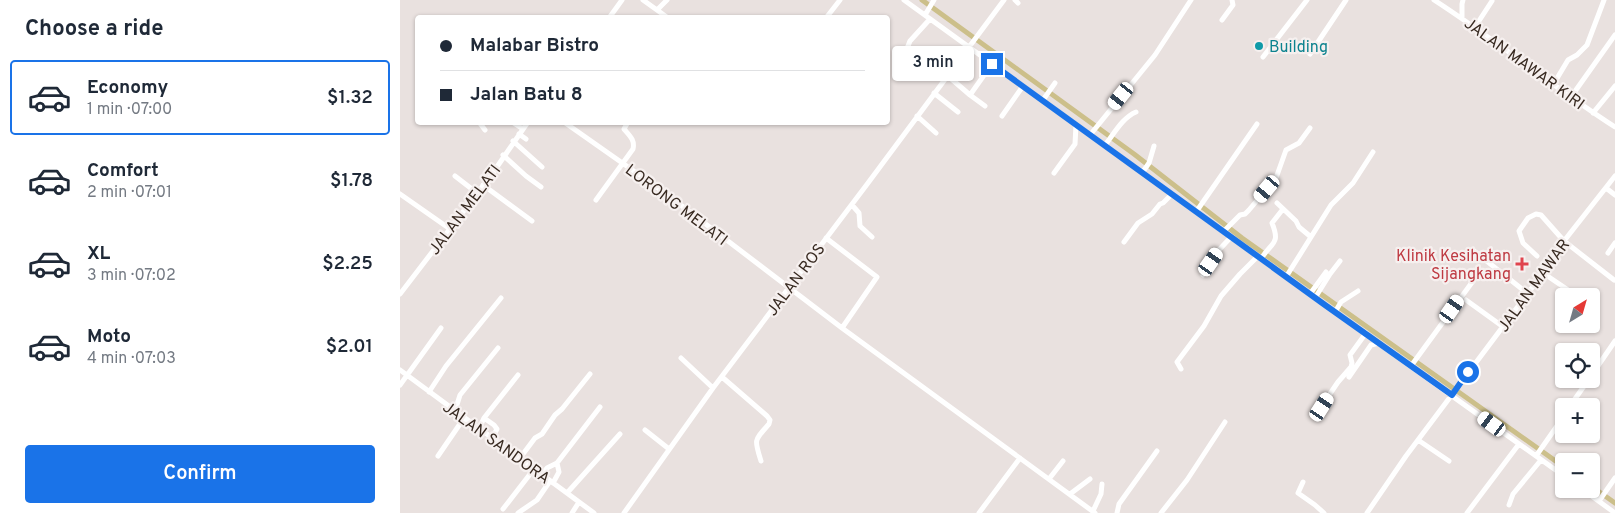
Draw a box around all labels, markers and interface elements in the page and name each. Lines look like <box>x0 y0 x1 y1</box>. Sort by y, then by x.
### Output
street label: JALAN MAWAR KIRI <box>1460 14 1588 115</box>
text: Choose a ride <box>25 16 163 43</box>
text: Malabar Bistro <box>470 34 599 58</box>
place label: Building <box>1269 38 1328 58</box>
marker: Building <box>1253 40 1265 52</box>
callout: 3 min <box>892 46 974 82</box>
text: 3 min <box>912 53 954 73</box>
route end <box>981 53 1003 75</box>
icon: car <box>27 75 72 120</box>
text: Economy <box>87 76 168 100</box>
car <box>1105 80 1136 112</box>
text: Jalan Batu 8 <box>470 83 583 107</box>
text: $1.32 <box>327 86 373 110</box>
text: 1 min · 07:00 <box>87 100 172 120</box>
icon: car <box>27 158 72 203</box>
text: Comfort <box>87 159 159 183</box>
street label: JALAN MELATI <box>425 161 506 259</box>
street label: LORONG MELATI <box>621 161 731 251</box>
text: $1.78 <box>330 169 373 193</box>
car <box>1251 173 1282 205</box>
text: 2 min · 07:01 <box>87 183 172 203</box>
street label: JALAN MAWAR <box>1494 236 1575 337</box>
street label: JALAN ROS <box>763 240 830 320</box>
icon: car <box>27 241 72 286</box>
text: XL <box>87 242 110 266</box>
car <box>1196 245 1225 279</box>
place label: Klinik Kesihatan Sijangkang <box>1396 247 1511 285</box>
text: $2.25 <box>322 252 373 276</box>
marker: Klinik Kesihatan Sijangkang <box>1515 257 1529 271</box>
text: 3 min · 07:02 <box>87 266 176 286</box>
north arrow <box>1555 288 1600 332</box>
map controls <box>1555 288 1600 498</box>
car <box>1437 292 1466 326</box>
icon: car <box>27 324 72 369</box>
text: Moto <box>87 325 131 349</box>
text: $2.01 <box>326 335 373 359</box>
button: locate <box>1555 343 1600 388</box>
text: 4 min · 07:03 <box>87 349 176 369</box>
route start <box>1457 361 1479 383</box>
car <box>1307 390 1336 424</box>
street label: JALAN SANDORA <box>438 398 554 489</box>
button: + <box>1555 398 1600 443</box>
car <box>1475 409 1508 439</box>
button: Confirm <box>25 445 375 503</box>
button: − <box>1555 453 1600 498</box>

